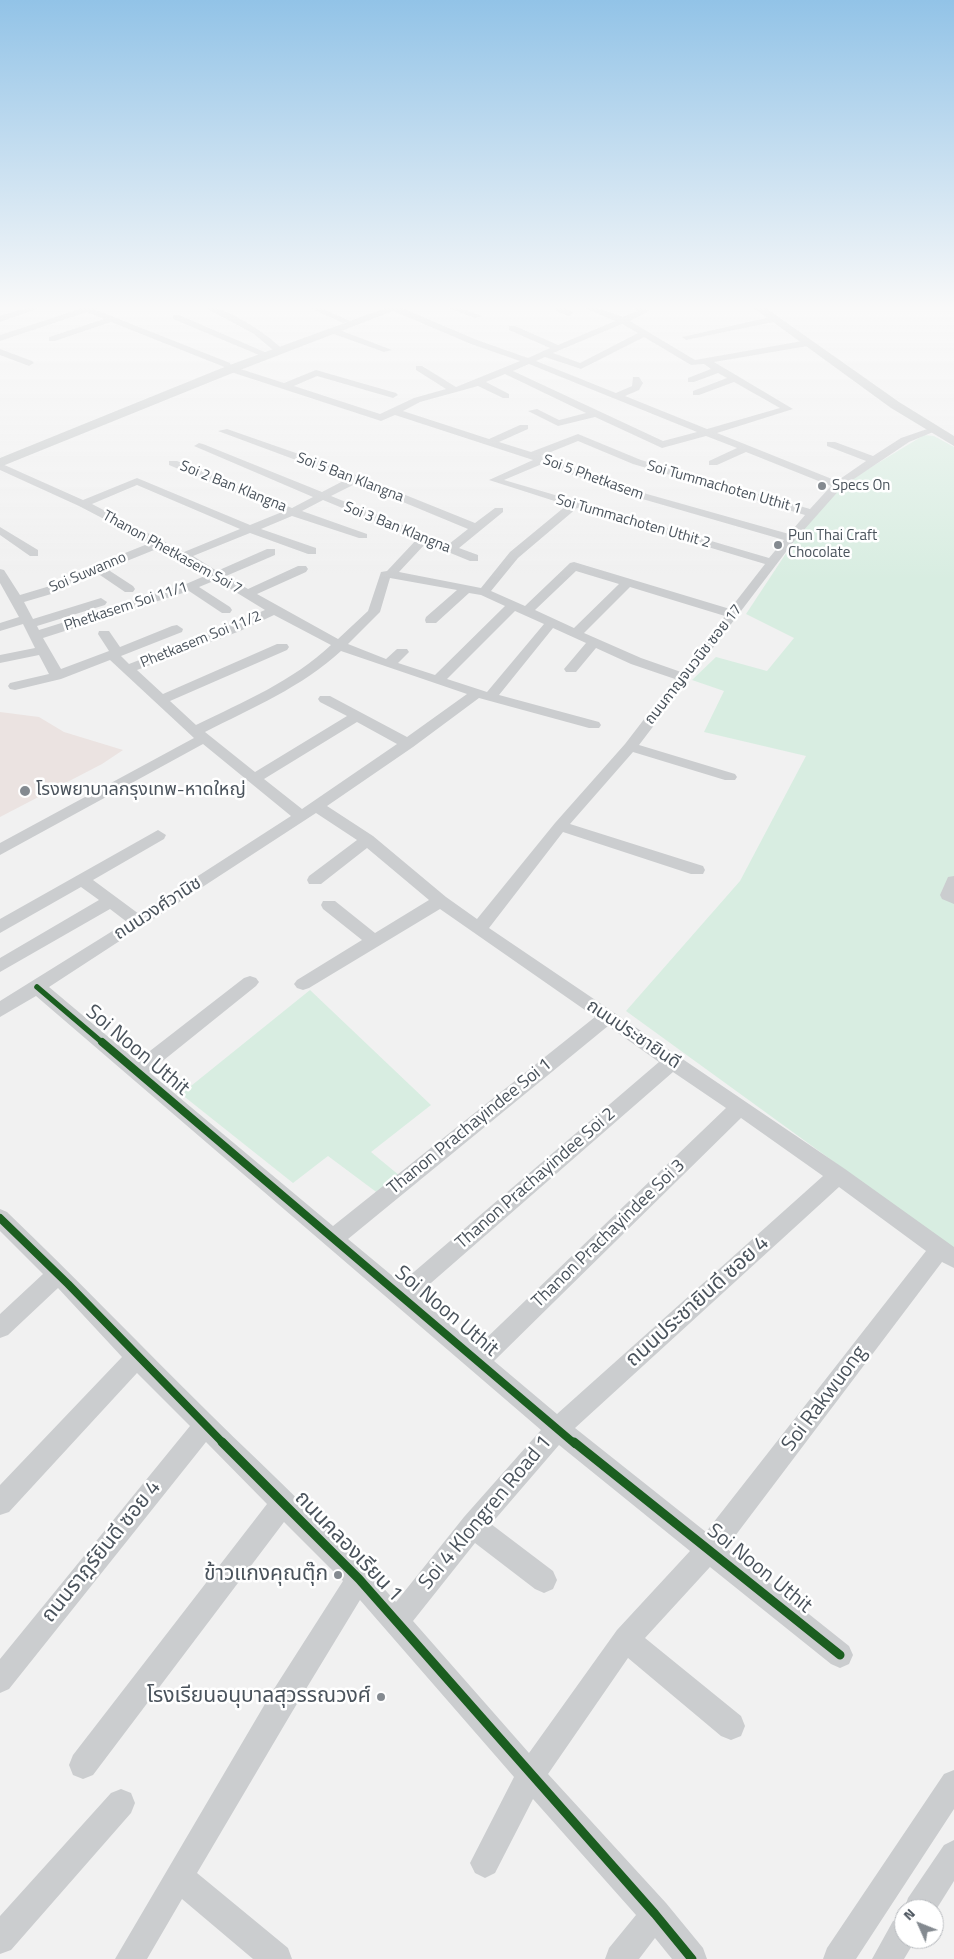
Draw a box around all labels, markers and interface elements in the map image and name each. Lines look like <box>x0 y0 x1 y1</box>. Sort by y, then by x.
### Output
street label: Soi 5 Ban Klangna <box>294 449 406 507</box>
street label: Soi 5 Phetkasem <box>540 451 646 505</box>
street label: Soi 2 Ban Klangna <box>177 457 289 517</box>
street label: Soi Tummachoten Uthit 1 <box>645 457 803 519</box>
place label: Specs On <box>832 477 890 495</box>
marker: Specs On <box>816 480 828 492</box>
street label: Soi Tummachoten Uthit 2 <box>554 491 712 553</box>
street label: Soi 3 Ban Klangna <box>341 498 453 558</box>
street label: Thanon Phetkasem Soi 7 <box>99 507 245 599</box>
place label: Pun Thai Craft Chocolate <box>788 527 877 562</box>
marker: Pun Thai Craft Chocolate <box>772 539 784 551</box>
street label: Soi Suwanno <box>47 549 129 597</box>
street label: Phetkasem Soi 11/1 <box>62 579 190 635</box>
street label: ถนนกาญจนวนิช ซอย 17 <box>642 601 746 729</box>
street label: Phetkasem Soi 11/2 <box>138 608 264 672</box>
place label: โรงพยาบาลกรุงเทพ-หาดใหญ่ <box>36 780 246 802</box>
marker: โรงพยาบาลกรุงเทพ-หาดใหญ่ <box>18 784 32 798</box>
street label: ถนนวงศ์วานิช <box>110 873 206 945</box>
street label: ถนนประชายินดี <box>582 996 684 1074</box>
street label: Soi Noon Uthit <box>80 1000 194 1102</box>
street label: Thanon Prachayindee Soi 1 <box>384 1054 556 1200</box>
street label: Thanon Prachayindee Soi 2 <box>452 1104 620 1254</box>
street label: Thanon Prachayindee Soi 3 <box>528 1155 690 1313</box>
street label: ถนนประชายินดี ซอย 4 <box>621 1231 775 1373</box>
street label: Soi Noon Uthit <box>389 1261 503 1363</box>
street label: Soi Rakwuong <box>777 1341 873 1457</box>
street label: Soi 4 Klongren Road 1 <box>414 1431 558 1595</box>
street label: ถนนราฎร์ยินดี ซอย 4 <box>37 1476 167 1628</box>
street label: ถนนคลองเรียน 1 <box>289 1486 407 1608</box>
street label: Soi Noon Uthit <box>701 1519 817 1619</box>
place label: ข้าวแกงคุณตุ๊ก <box>204 1562 328 1588</box>
marker: ข้าวแกงคุณตุ๊ก <box>332 1569 344 1581</box>
place label: โรงเรียนอนุบาลสุวรรณวงศ์ <box>147 1684 371 1710</box>
marker: โรงเรียนอนุบาลสุวรรณวงศ์ <box>375 1691 387 1703</box>
north arrow <box>894 1899 944 1949</box>
text: N <box>898 1903 919 1925</box>

